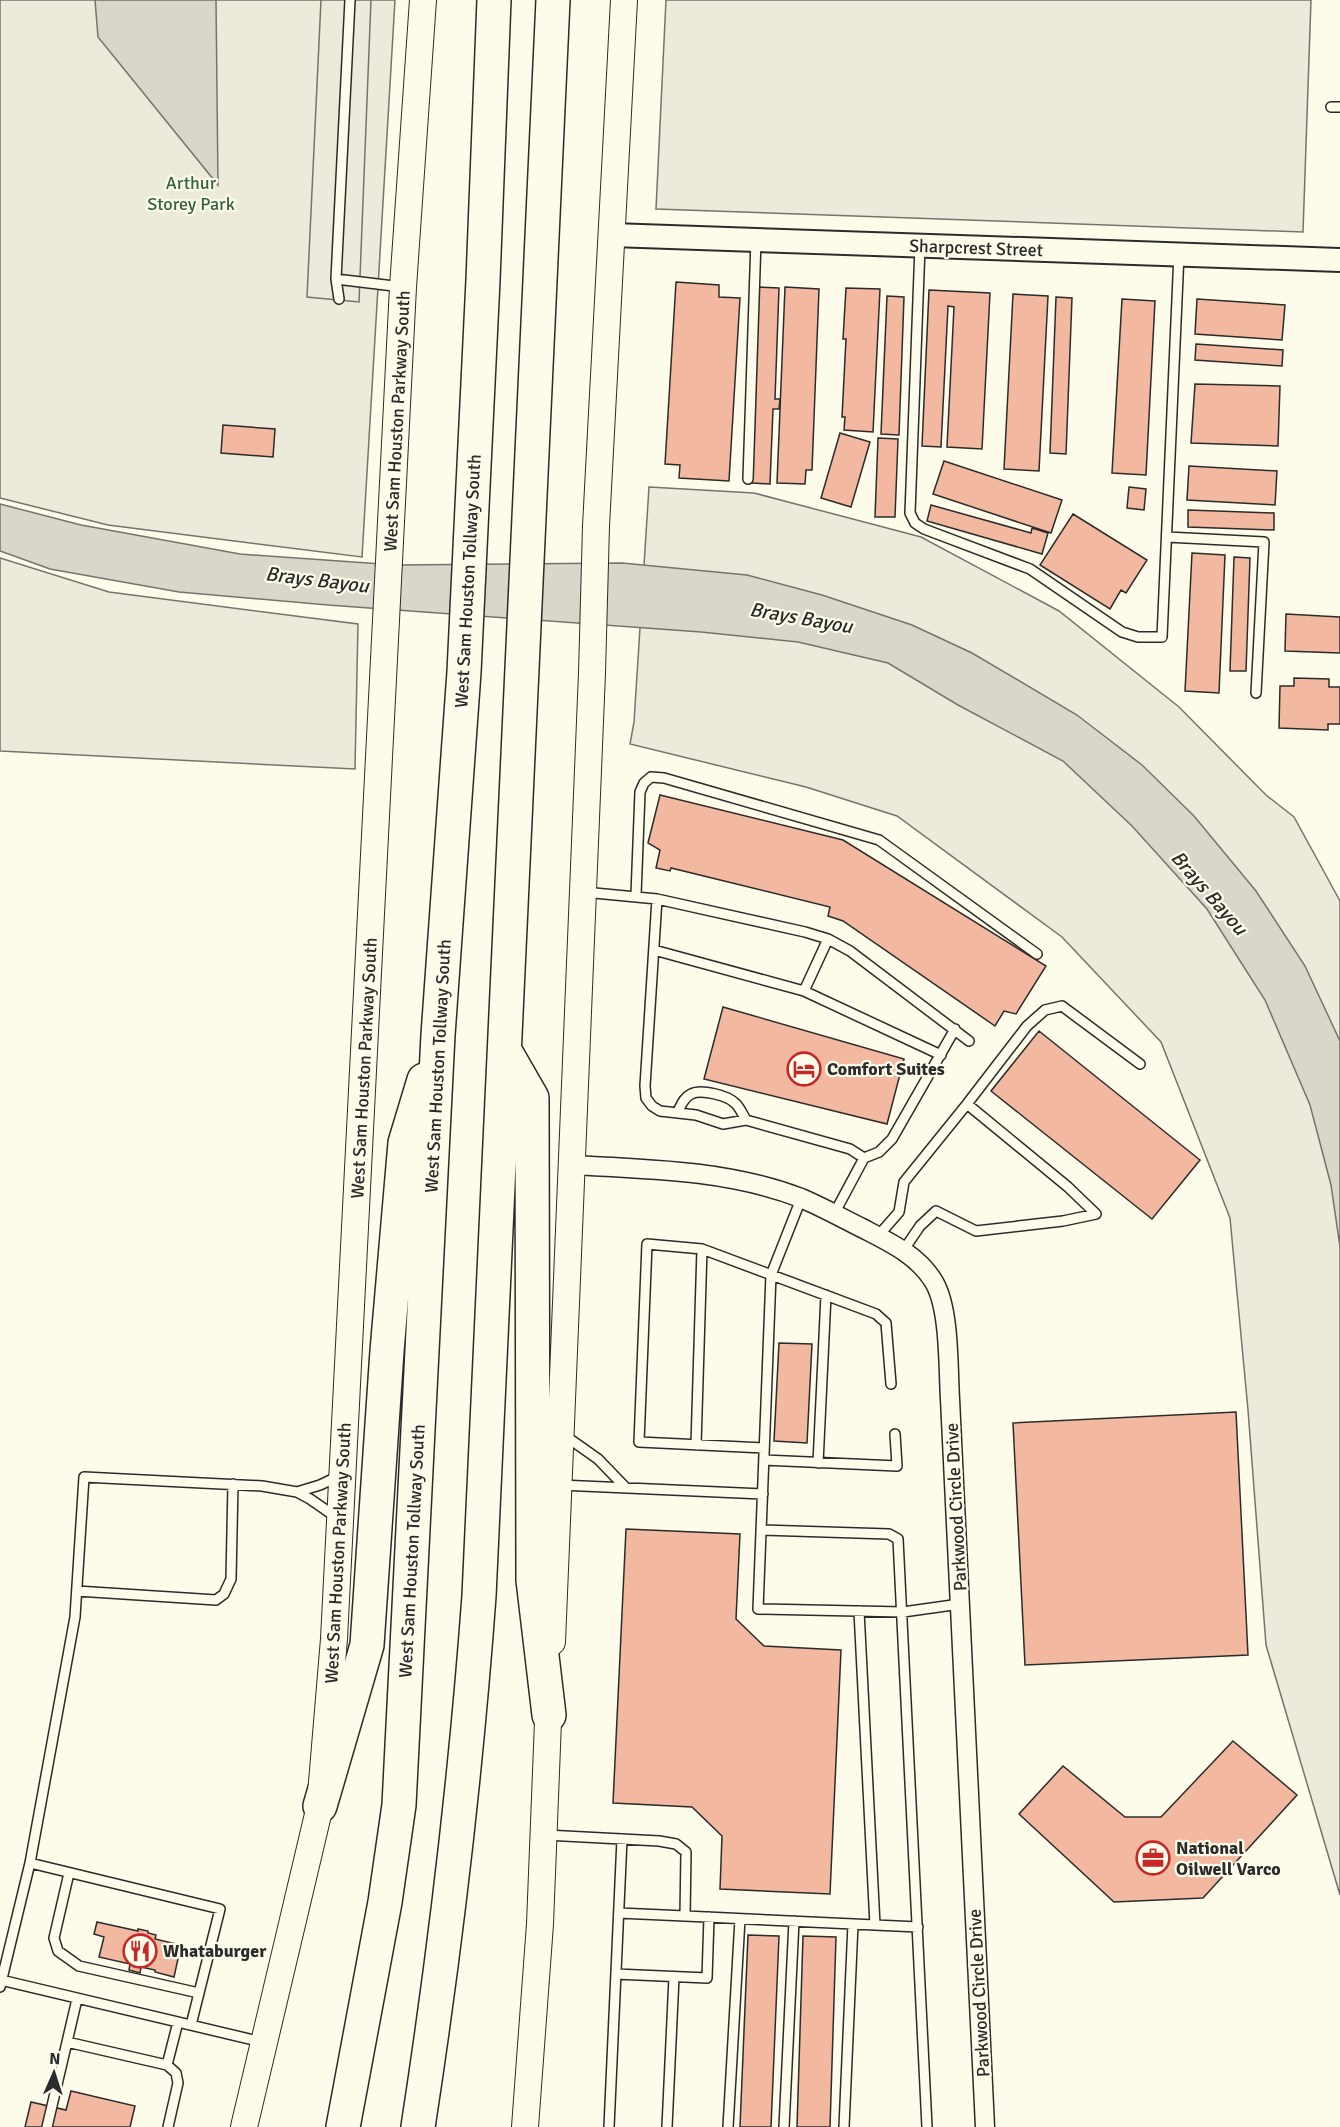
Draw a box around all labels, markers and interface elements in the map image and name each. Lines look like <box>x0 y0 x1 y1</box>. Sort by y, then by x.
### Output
park label: Arthur Storey Park <box>147 172 235 215</box>
street label: Sharpcrest Street <box>909 235 1043 261</box>
street label: West Sam Houston Parkway South <box>379 290 415 552</box>
street label: West Sam Houston Tollway South <box>450 454 486 708</box>
water label: Brays Bayou <box>264 561 371 599</box>
water label: Brays Bayou <box>748 597 855 640</box>
water label: Brays Bayou <box>1165 846 1253 941</box>
street label: West Sam Houston Parkway South <box>346 937 382 1199</box>
street label: West Sam Houston Tollway South <box>420 939 456 1193</box>
hotel icon: Comfort Suites <box>786 1051 822 1087</box>
place label: Comfort Suites <box>827 1058 945 1080</box>
street label: West Sam Houston Parkway South <box>320 1422 356 1684</box>
street label: Parkwood Circle Drive <box>941 1422 971 1592</box>
street label: West Sam Houston Tollway South <box>394 1424 430 1678</box>
place label: National Oilwell Varco <box>1176 1837 1281 1880</box>
office icon: National Oilwell Varco <box>1135 1840 1171 1876</box>
street label: Parkwood Circle Drive <box>964 1908 994 2078</box>
restaurant icon: Whataburger <box>122 1933 158 1969</box>
place label: Whataburger <box>163 1940 267 1962</box>
north arrow <box>24 2043 84 2103</box>
text: N <box>49 2049 61 2069</box>

